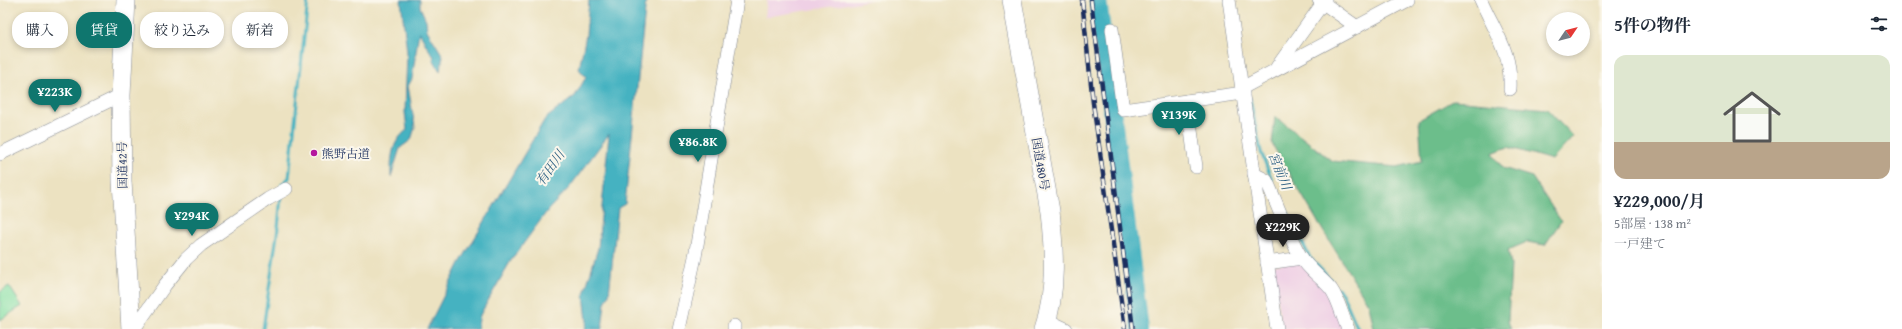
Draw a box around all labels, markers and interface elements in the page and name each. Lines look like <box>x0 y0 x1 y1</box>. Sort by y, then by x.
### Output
chip: 購入 <box>12 12 68 48</box>
chip: 賃貸 <box>76 12 132 48</box>
chip: 絞り込み <box>140 12 224 48</box>
chip: 新着 <box>232 12 288 48</box>
north arrow <box>1546 12 1590 56</box>
map controls <box>1546 12 1590 56</box>
text: 5件の物件 <box>1614 12 1691 37</box>
icon: filters <box>1868 13 1890 35</box>
pin: ¥223K <box>27 79 83 113</box>
icon: home <box>1716 81 1788 153</box>
text: ¥223K <box>37 82 73 101</box>
pin: ¥139K <box>1151 102 1207 136</box>
text: ¥139K <box>1161 105 1197 124</box>
pin: ¥86.8K <box>665 129 731 163</box>
text: ¥86.8K <box>679 132 717 151</box>
street label: 国道480号 <box>1028 136 1054 192</box>
street label: 国道42号 <box>113 141 131 189</box>
place label: 熊野古道 <box>322 145 370 162</box>
water label: 有田川 <box>531 145 570 189</box>
marker: 熊野古道 <box>309 148 319 158</box>
water label: 宮前川 <box>1264 149 1297 194</box>
text: ¥229,000/月 <box>1614 188 1706 213</box>
pin: ¥294K <box>164 203 220 237</box>
text: ¥294K <box>174 206 210 225</box>
pin: ¥229K <box>1255 214 1311 248</box>
text: 5部屋 · 138 m² <box>1614 214 1691 233</box>
text: ¥229K <box>1265 217 1301 236</box>
text: 一戸建て <box>1614 234 1666 253</box>

